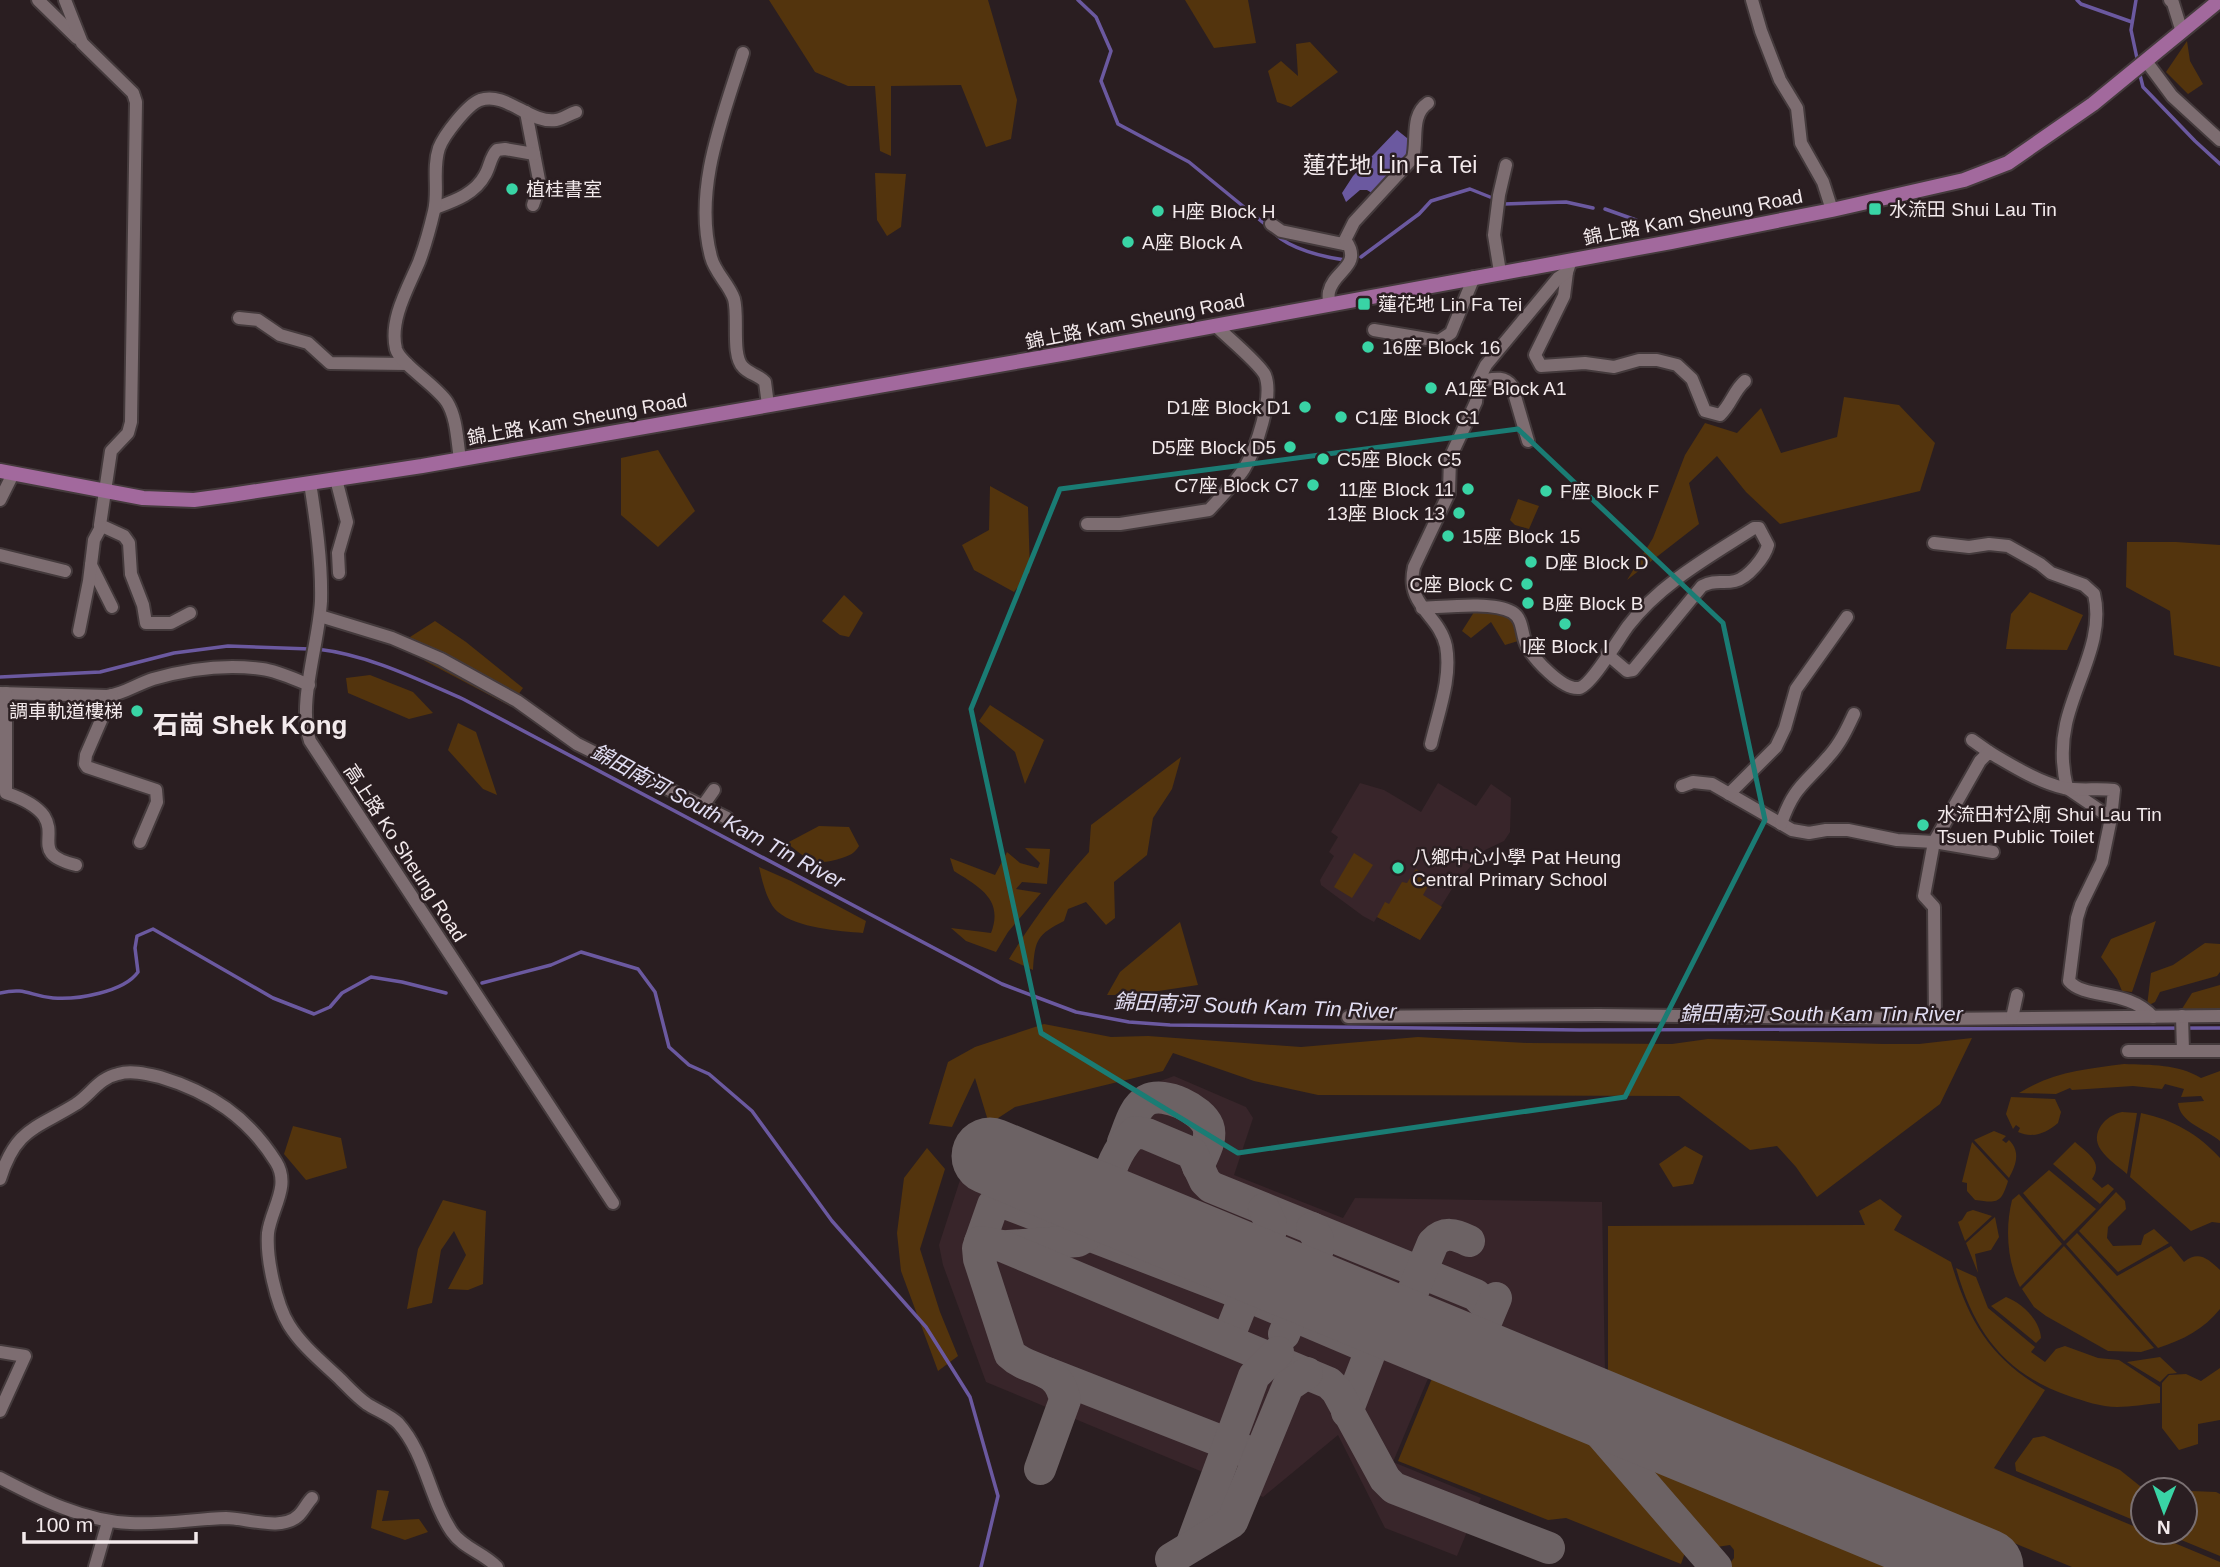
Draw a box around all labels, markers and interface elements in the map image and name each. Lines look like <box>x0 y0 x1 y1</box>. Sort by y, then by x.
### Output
district label: 蓮花地 Lin Fa Tei <box>1303 152 1477 178</box>
place label: 植桂書室 <box>526 179 602 200</box>
marker: 植桂書室 <box>504 181 520 197</box>
street label: 錦上路 Kam Sheung Road <box>1582 185 1804 249</box>
place label: 水流田 Shui Lau Tin <box>1889 199 2057 220</box>
place label: H座 Block H <box>1172 201 1275 222</box>
marker: 水流田 Shui Lau Tin <box>1867 201 1883 217</box>
marker: H座 Block H <box>1150 203 1166 219</box>
place label: A座 Block A <box>1142 232 1243 253</box>
marker: A座 Block A <box>1120 234 1136 250</box>
street label: 錦上路 Kam Sheung Road <box>1024 289 1246 353</box>
place label: 蓮花地 Lin Fa Tei <box>1378 294 1522 315</box>
marker: 蓮花地 Lin Fa Tei <box>1356 296 1372 312</box>
place label: 16座 Block 16 <box>1382 337 1500 358</box>
marker: 16座 Block 16 <box>1360 339 1376 355</box>
place label: A1座 Block A1 <box>1445 378 1566 399</box>
marker: A1座 Block A1 <box>1423 380 1439 396</box>
street label: 錦上路 Kam Sheung Road <box>465 389 689 449</box>
place label: D1座 Block D1 <box>1166 397 1291 418</box>
marker: D1座 Block D1 <box>1297 399 1313 415</box>
place label: C1座 Block C1 <box>1355 407 1480 428</box>
marker: C1座 Block C1 <box>1333 409 1349 425</box>
place label: D5座 Block D5 <box>1151 437 1276 458</box>
marker: D5座 Block D5 <box>1282 439 1298 455</box>
place label: C5座 Block C5 <box>1337 449 1462 470</box>
marker: C5座 Block C5 <box>1315 451 1331 467</box>
place label: C7座 Block C7 <box>1174 475 1299 496</box>
marker: C7座 Block C7 <box>1305 477 1321 493</box>
place label: 11座 Block 11 <box>1339 479 1454 500</box>
marker: 11座 Block 11 <box>1460 481 1476 497</box>
place label: F座 Block F <box>1560 481 1659 502</box>
marker: F座 Block F <box>1538 483 1554 499</box>
place label: 13座 Block 13 <box>1327 503 1445 524</box>
marker: 13座 Block 13 <box>1451 505 1467 521</box>
place label: 15座 Block 15 <box>1462 526 1580 547</box>
marker: 15座 Block 15 <box>1440 528 1456 544</box>
place label: D座 Block D <box>1545 552 1648 573</box>
marker: D座 Block D <box>1523 554 1539 570</box>
place label: C座 Block C <box>1410 574 1513 595</box>
marker: C座 Block C <box>1519 576 1535 592</box>
place label: B座 Block B <box>1542 593 1643 614</box>
marker: B座 Block B <box>1520 595 1536 611</box>
marker: I座 Block I <box>1557 616 1573 632</box>
place label: I座 Block I <box>1522 636 1608 657</box>
place label: 調車軌道樓梯 <box>9 701 123 722</box>
marker: 調車軌道樓梯 <box>129 703 145 719</box>
district label: 石崗 Shek Kong <box>152 710 348 740</box>
water label: 錦田南河 South Kam Tin River <box>587 739 849 893</box>
street label: 高上路 Ko Sheung Road <box>340 760 470 946</box>
place label: 水流田村公廁 Shui Lau Tin Tsuen Public Toilet <box>1937 804 2162 847</box>
marker: 水流田村公廁 Shui Lau Tin Tsuen Public Toilet <box>1915 817 1931 833</box>
place label: 八鄉中心小學 Pat Heung Central Primary School <box>1412 847 1621 890</box>
marker: 八鄉中心小學 Pat Heung Central Primary School <box>1390 860 1406 876</box>
water label: 錦田南河 South Kam Tin River <box>1113 990 1398 1022</box>
water label: 錦田南河 South Kam Tin River <box>1679 1002 1964 1025</box>
north arrow <box>2129 1476 2199 1546</box>
scale bar <box>24 1500 196 1544</box>
text: 100 m <box>35 1513 93 1536</box>
text: N <box>2157 1517 2171 1538</box>

